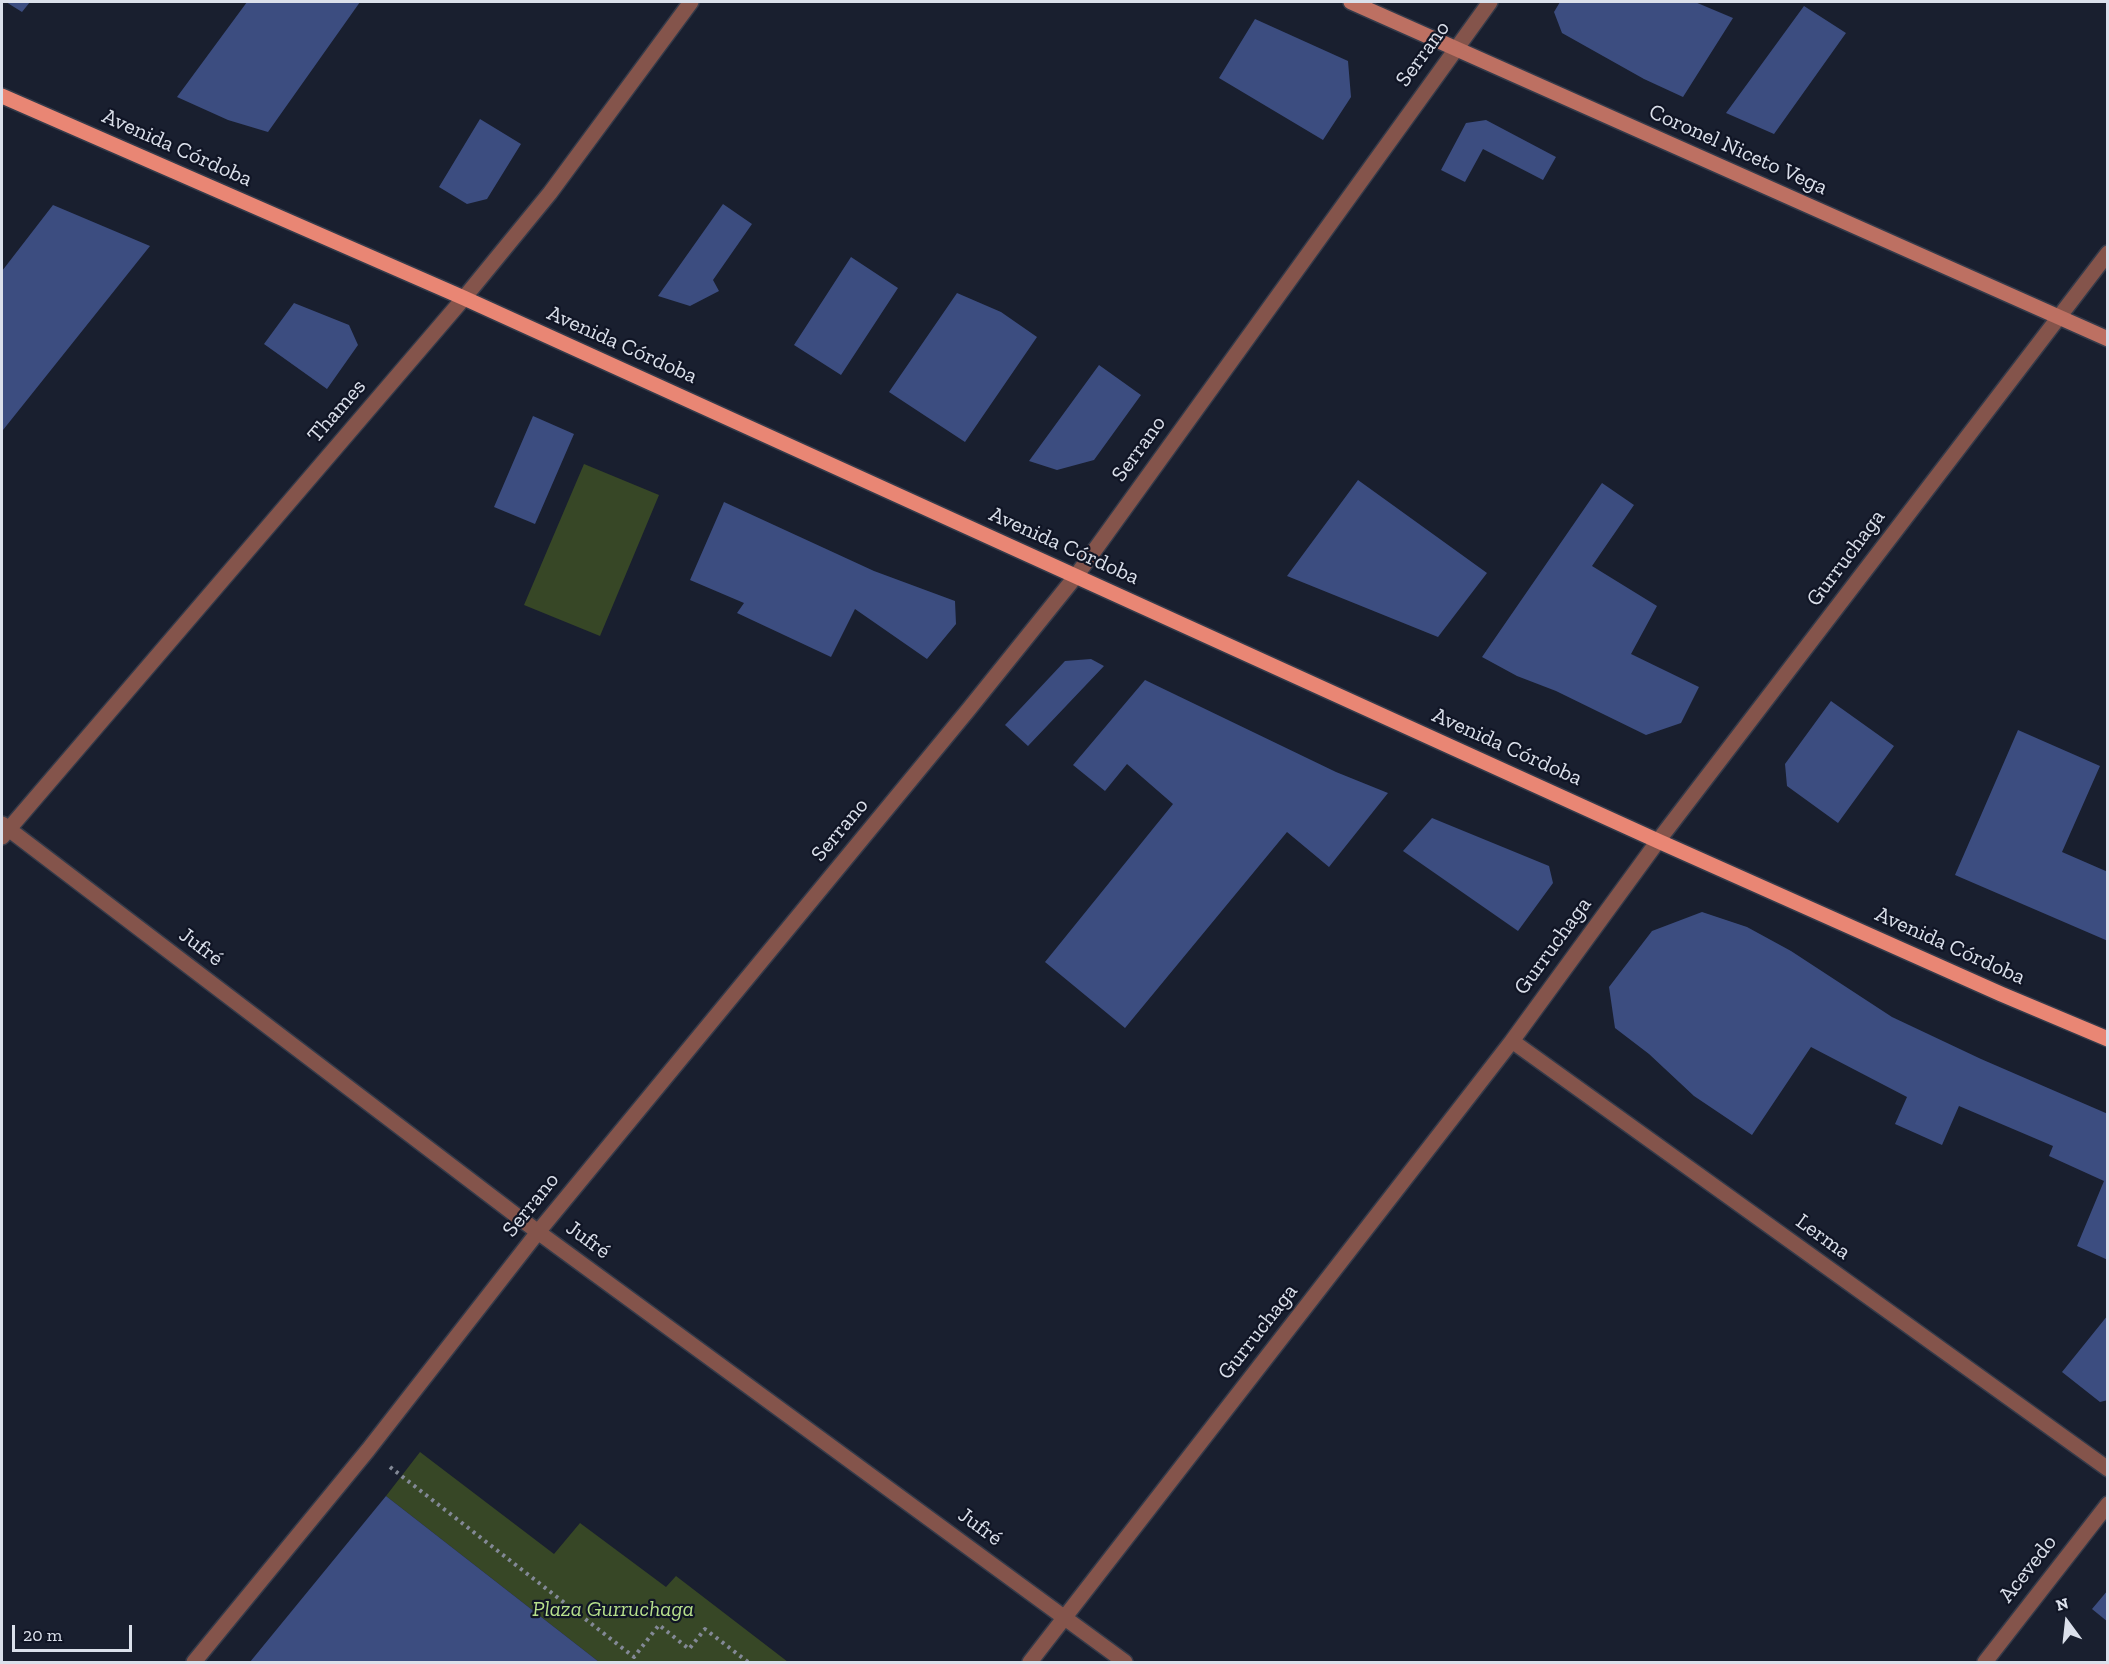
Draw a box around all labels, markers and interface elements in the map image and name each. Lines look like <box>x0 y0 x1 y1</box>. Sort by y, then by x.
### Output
street label: Serrano <box>1390 16 1456 92</box>
street label: Coronel Niceto Vega <box>1645 99 1831 201</box>
street label: Avenida Córdoba <box>98 103 256 193</box>
street label: Avenida Córdoba <box>543 300 701 390</box>
street label: Thames <box>302 374 372 448</box>
street label: Serrano <box>1106 411 1172 487</box>
street label: Avenida Córdoba <box>985 501 1143 591</box>
street label: Gurruchaga <box>1801 504 1891 612</box>
street label: Avenida Córdoba <box>1428 702 1586 792</box>
street label: Serrano <box>806 793 874 867</box>
street label: Gurruchaga <box>1509 892 1597 1000</box>
street label: Avenida Córdoba <box>1871 901 2029 991</box>
street label: Jufré <box>174 922 228 972</box>
street label: Serrano <box>497 1168 565 1242</box>
street label: Lerma <box>1790 1208 1856 1266</box>
street label: Jufré <box>561 1215 615 1265</box>
street label: Gurruchaga <box>1212 1279 1304 1385</box>
street label: Jufré <box>953 1502 1007 1552</box>
street label: Acevedo <box>1993 1530 2063 1608</box>
north arrow <box>2037 1592 2097 1652</box>
text: N <box>2054 1593 2071 1615</box>
park label: Plaza Gurruchaga <box>532 1597 694 1623</box>
scale bar <box>15 1613 135 1651</box>
text: 20 m <box>23 1624 62 1646</box>

